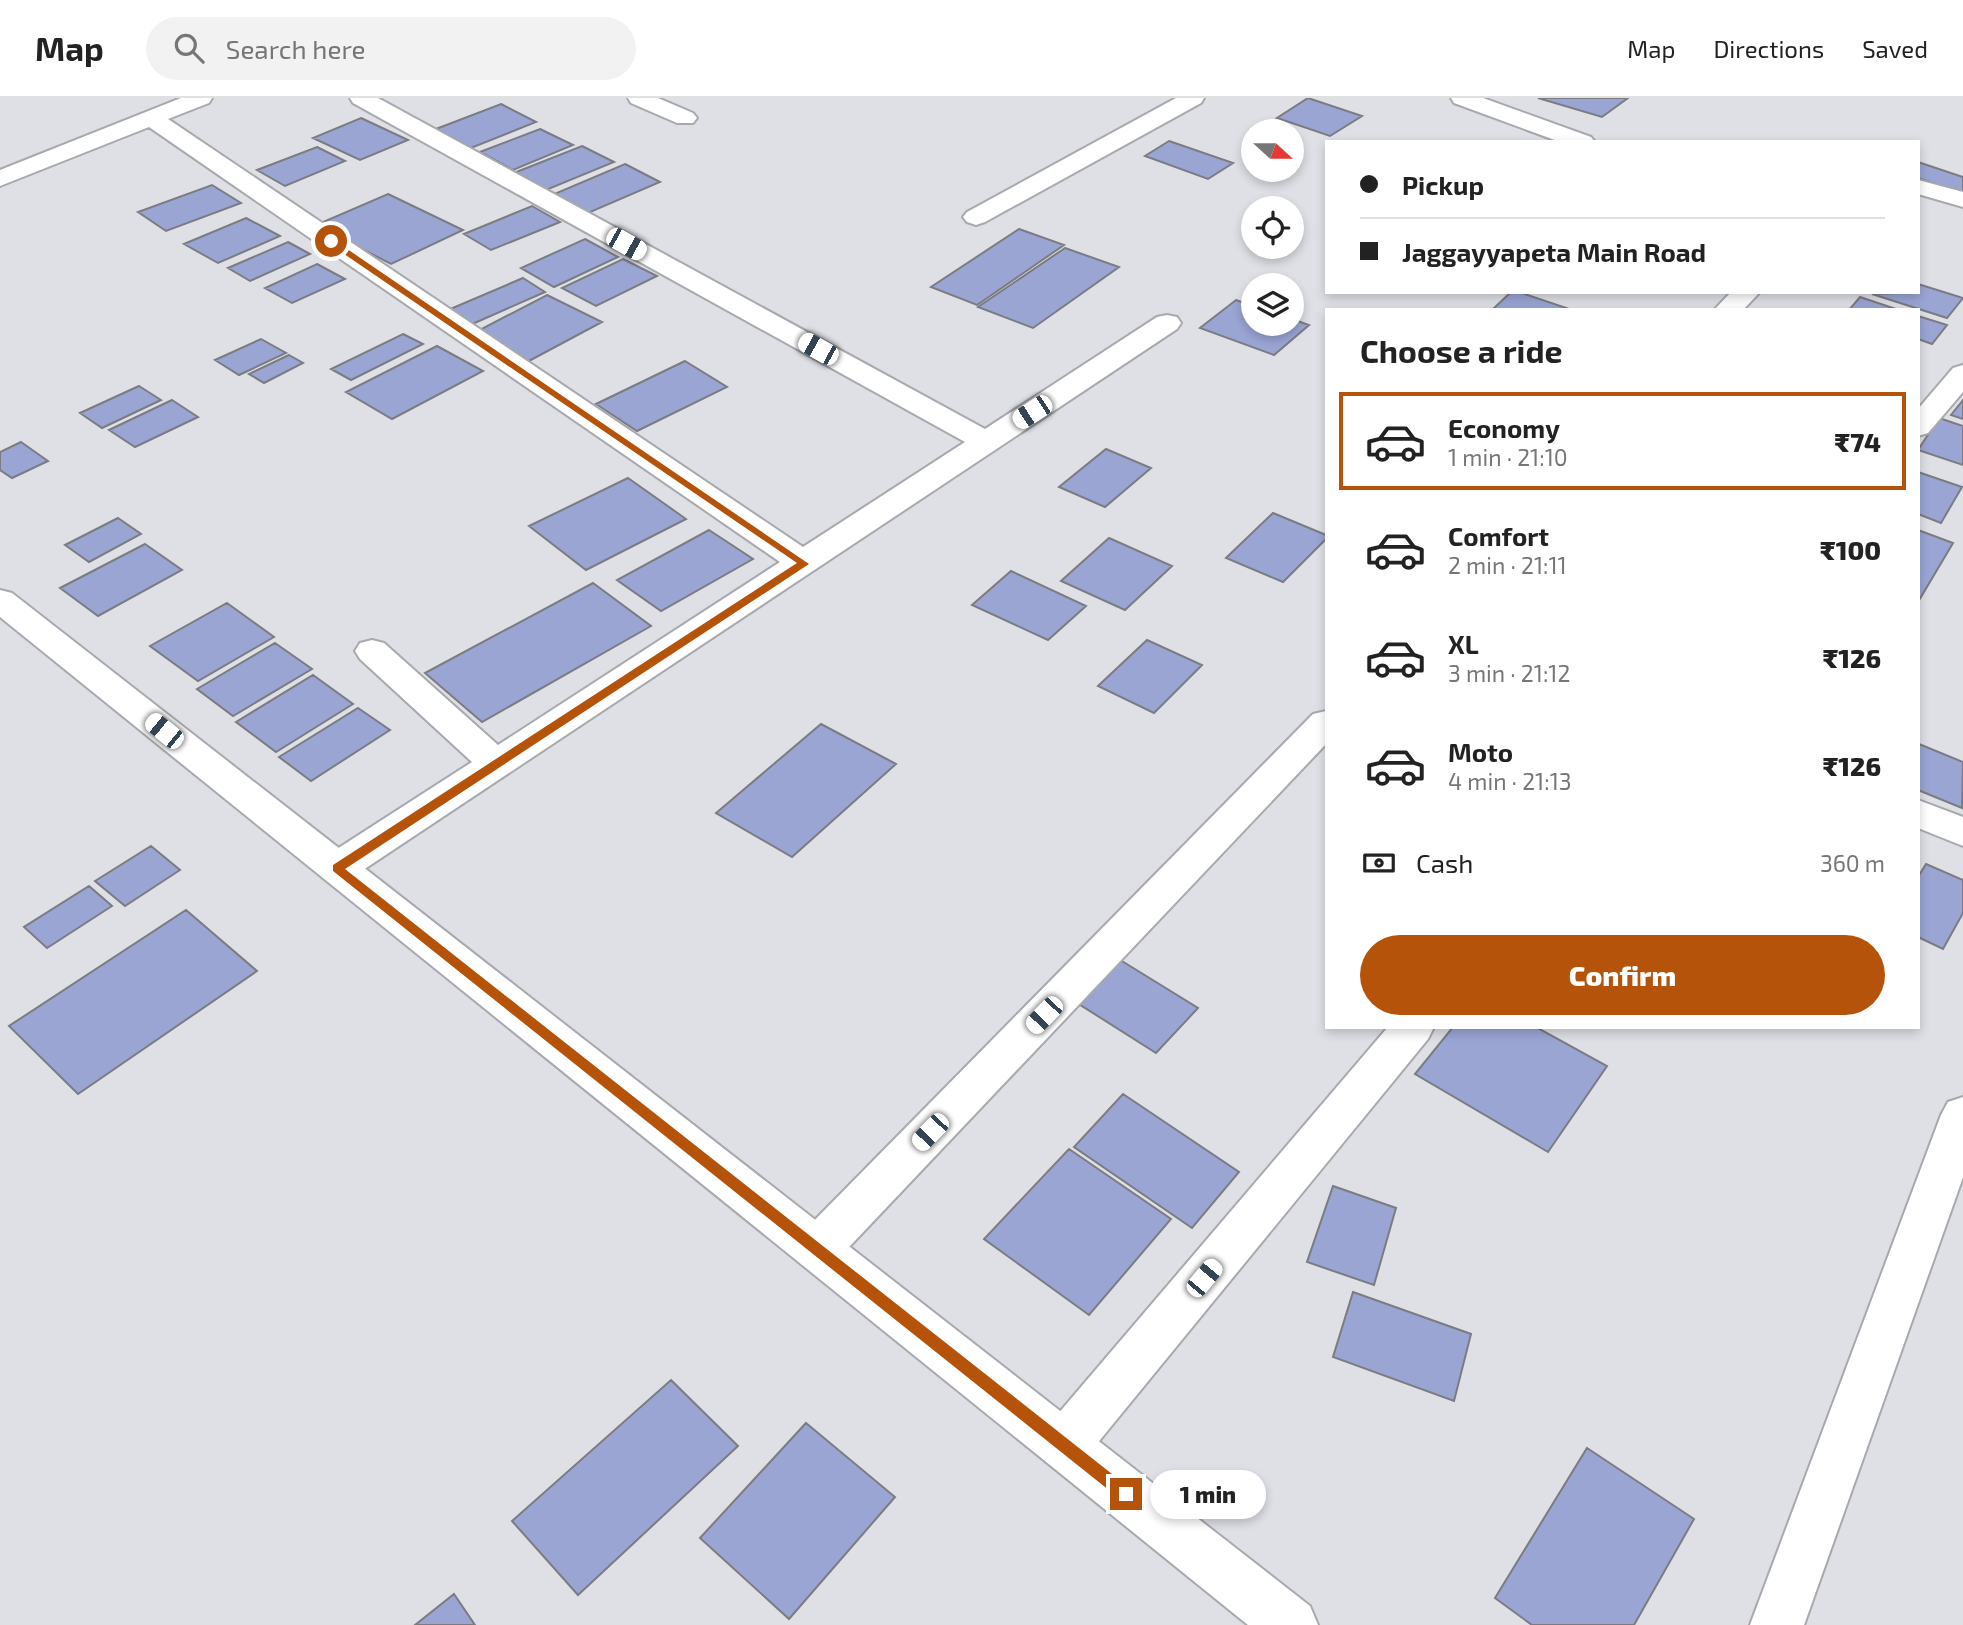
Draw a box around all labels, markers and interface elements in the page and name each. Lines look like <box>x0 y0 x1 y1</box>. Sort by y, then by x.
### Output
search box <box>146 17 636 80</box>
text: Map <box>35 28 104 68</box>
icon: search <box>170 29 208 67</box>
text: Search here <box>226 33 365 64</box>
text: Map <box>1627 34 1675 63</box>
text: Directions <box>1713 34 1824 63</box>
text: Saved <box>1862 34 1928 63</box>
north arrow <box>1241 119 1304 182</box>
map controls <box>1241 119 1304 336</box>
text: Pickup <box>1402 169 1484 200</box>
button: locate <box>1241 196 1304 259</box>
route start <box>315 225 347 257</box>
car <box>603 225 650 263</box>
text: Jaggayyapeta Main Road <box>1402 236 1706 267</box>
button: layers <box>1241 273 1304 336</box>
car <box>795 330 842 368</box>
text: Choose a ride <box>1360 331 1563 369</box>
car <box>1009 392 1056 432</box>
icon: car <box>1364 410 1427 473</box>
text: Economy <box>1448 412 1560 443</box>
text: ₹74 <box>1835 426 1881 457</box>
text: 1 min · 21:10 <box>1448 443 1568 471</box>
icon: car <box>1364 518 1427 581</box>
text: Comfort <box>1448 520 1549 551</box>
text: ₹100 <box>1820 534 1881 565</box>
text: 2 min · 21:11 <box>1448 551 1567 579</box>
icon: car <box>1364 626 1427 689</box>
text: XL <box>1448 628 1479 659</box>
text: ₹126 <box>1823 642 1881 673</box>
text: 3 min · 21:12 <box>1448 659 1570 687</box>
car <box>142 710 187 752</box>
icon: car <box>1364 734 1427 797</box>
text: Moto <box>1448 736 1513 767</box>
text: ₹126 <box>1823 750 1881 781</box>
text: 4 min · 21:13 <box>1448 767 1572 795</box>
icon: cash <box>1360 844 1398 882</box>
text: Cash <box>1416 847 1473 878</box>
text: 360 m <box>1820 849 1885 877</box>
button: Confirm <box>1360 935 1885 1015</box>
car <box>1022 993 1067 1037</box>
car <box>908 1110 953 1154</box>
car <box>1183 1255 1226 1301</box>
callout: 1 min <box>1150 1470 1266 1518</box>
route end <box>1110 1478 1142 1510</box>
text: 1 min <box>1180 1480 1236 1508</box>

